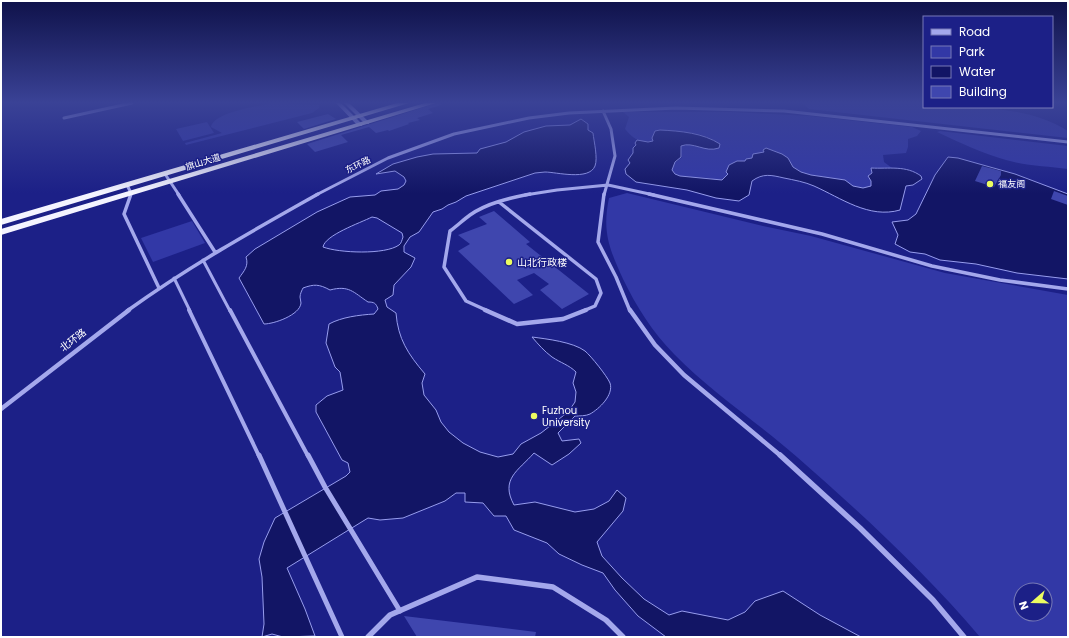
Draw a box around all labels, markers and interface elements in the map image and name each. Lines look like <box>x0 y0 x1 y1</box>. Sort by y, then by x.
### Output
legend <box>923 16 1053 108</box>
text: Road <box>959 23 990 40</box>
text: Park <box>959 43 986 60</box>
text: Water <box>959 63 996 80</box>
text: Building <box>959 83 1007 100</box>
street label: 旗山大道 <box>184 151 222 173</box>
street label: 东环路 <box>343 154 373 176</box>
place label: 福友阁 <box>998 178 1025 190</box>
marker: 福友阁 <box>985 179 995 189</box>
place label: 山北行政楼 <box>517 255 567 270</box>
marker: 山北行政楼 <box>504 257 514 267</box>
street label: 北环路 <box>57 325 89 355</box>
place label: Fuzhou University <box>542 403 590 430</box>
marker: Fuzhou University <box>529 411 539 421</box>
north arrow <box>1013 582 1053 622</box>
text: N <box>1015 599 1033 612</box>

